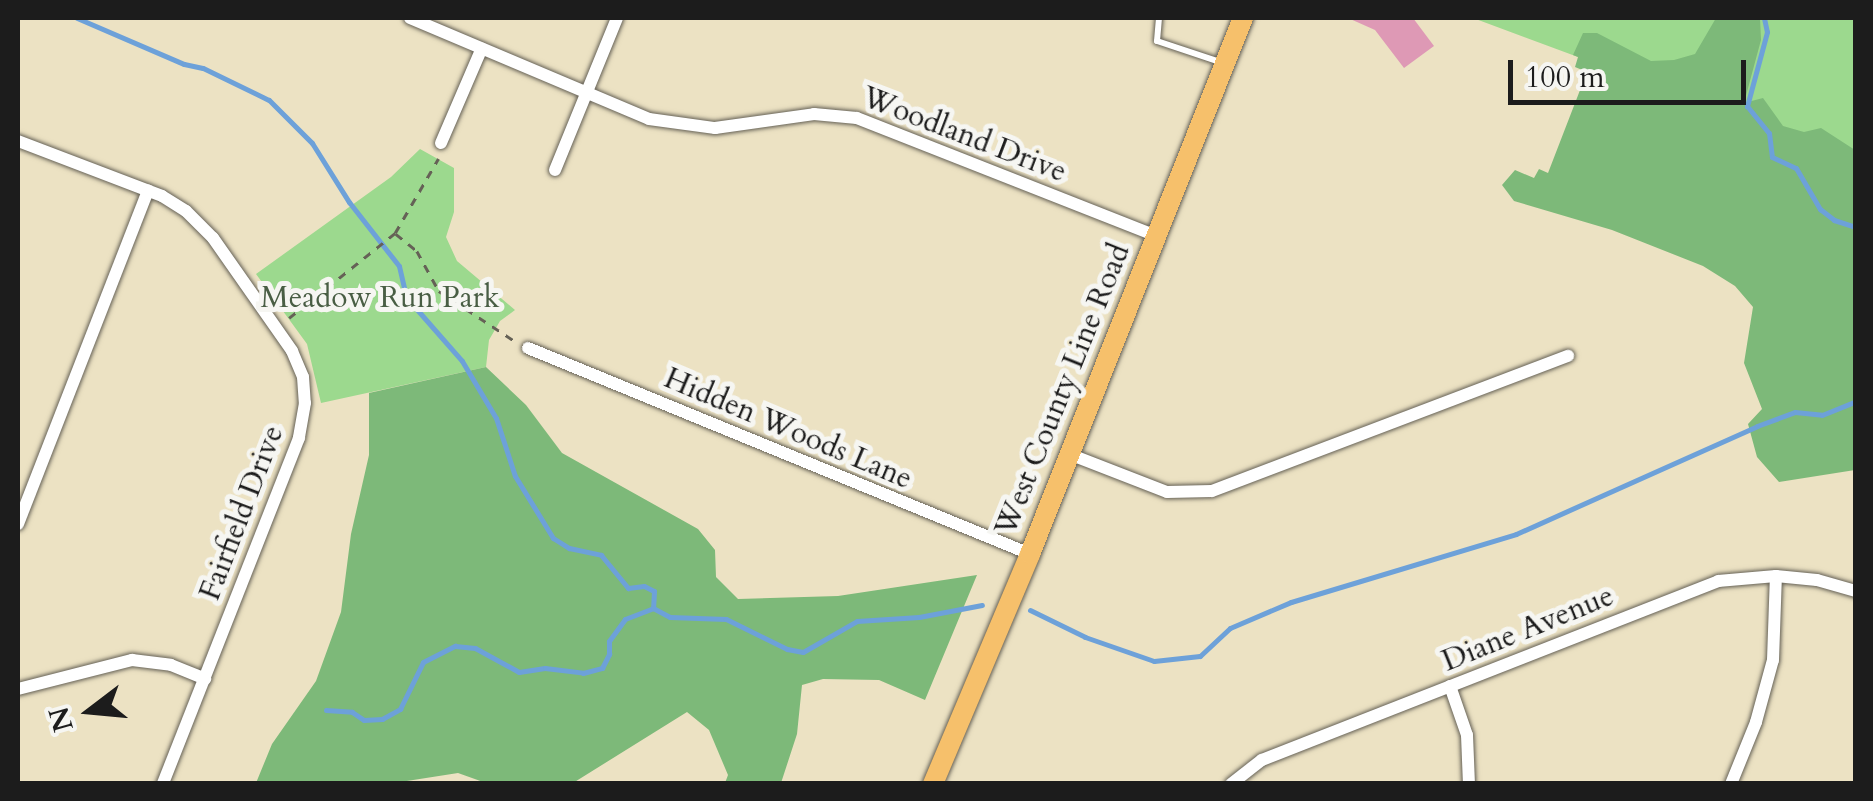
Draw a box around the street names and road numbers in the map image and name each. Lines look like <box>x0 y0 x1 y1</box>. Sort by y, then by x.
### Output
street label: Woodland Drive <box>857 80 1071 190</box>
street label: West County Line Road <box>988 239 1138 541</box>
street label: Hidden Woods Lane <box>659 361 917 497</box>
street label: Fairfield Drive <box>192 421 292 605</box>
street label: Diane Avenue <box>1437 578 1619 680</box>

